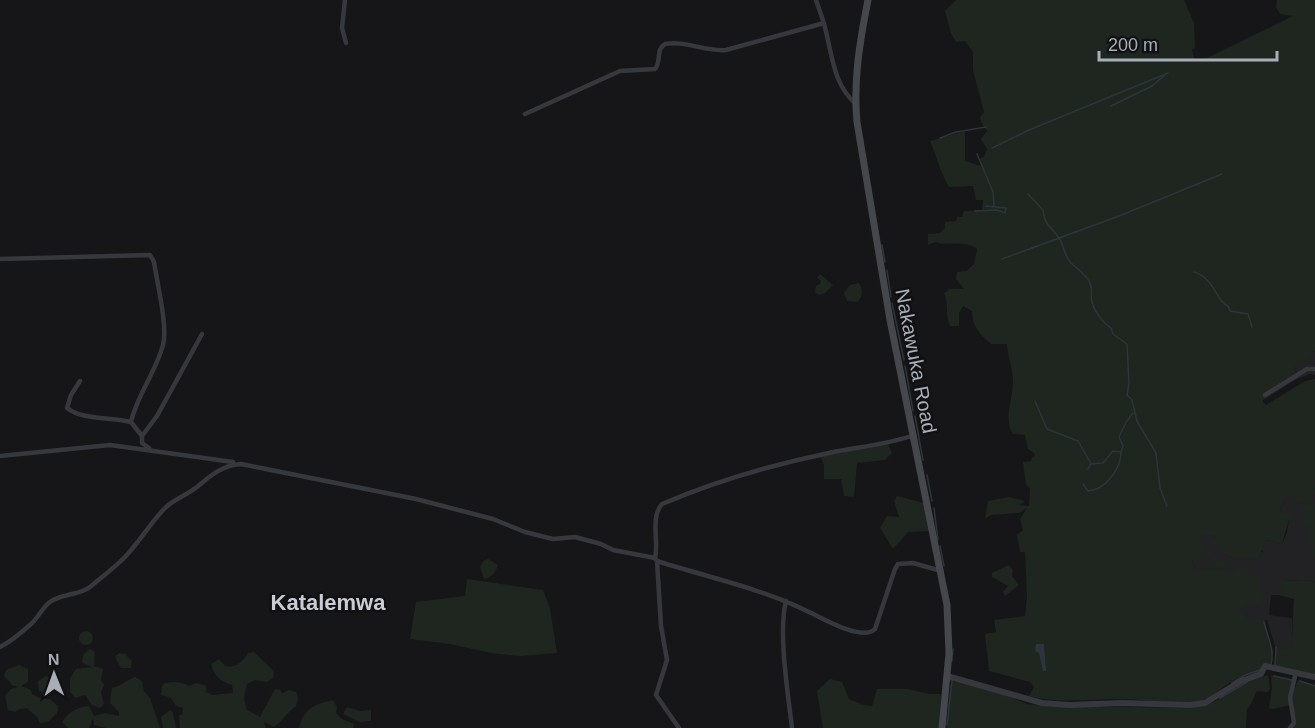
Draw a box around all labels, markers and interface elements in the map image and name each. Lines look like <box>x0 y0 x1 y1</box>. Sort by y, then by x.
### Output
scale bar <box>1099 24 1278 62</box>
text: 200 m <box>1108 35 1158 55</box>
street label: Nakawuka Road <box>891 287 941 435</box>
district label: Katalemwa <box>271 590 386 615</box>
north arrow <box>24 644 84 704</box>
text: N <box>48 651 60 668</box>

